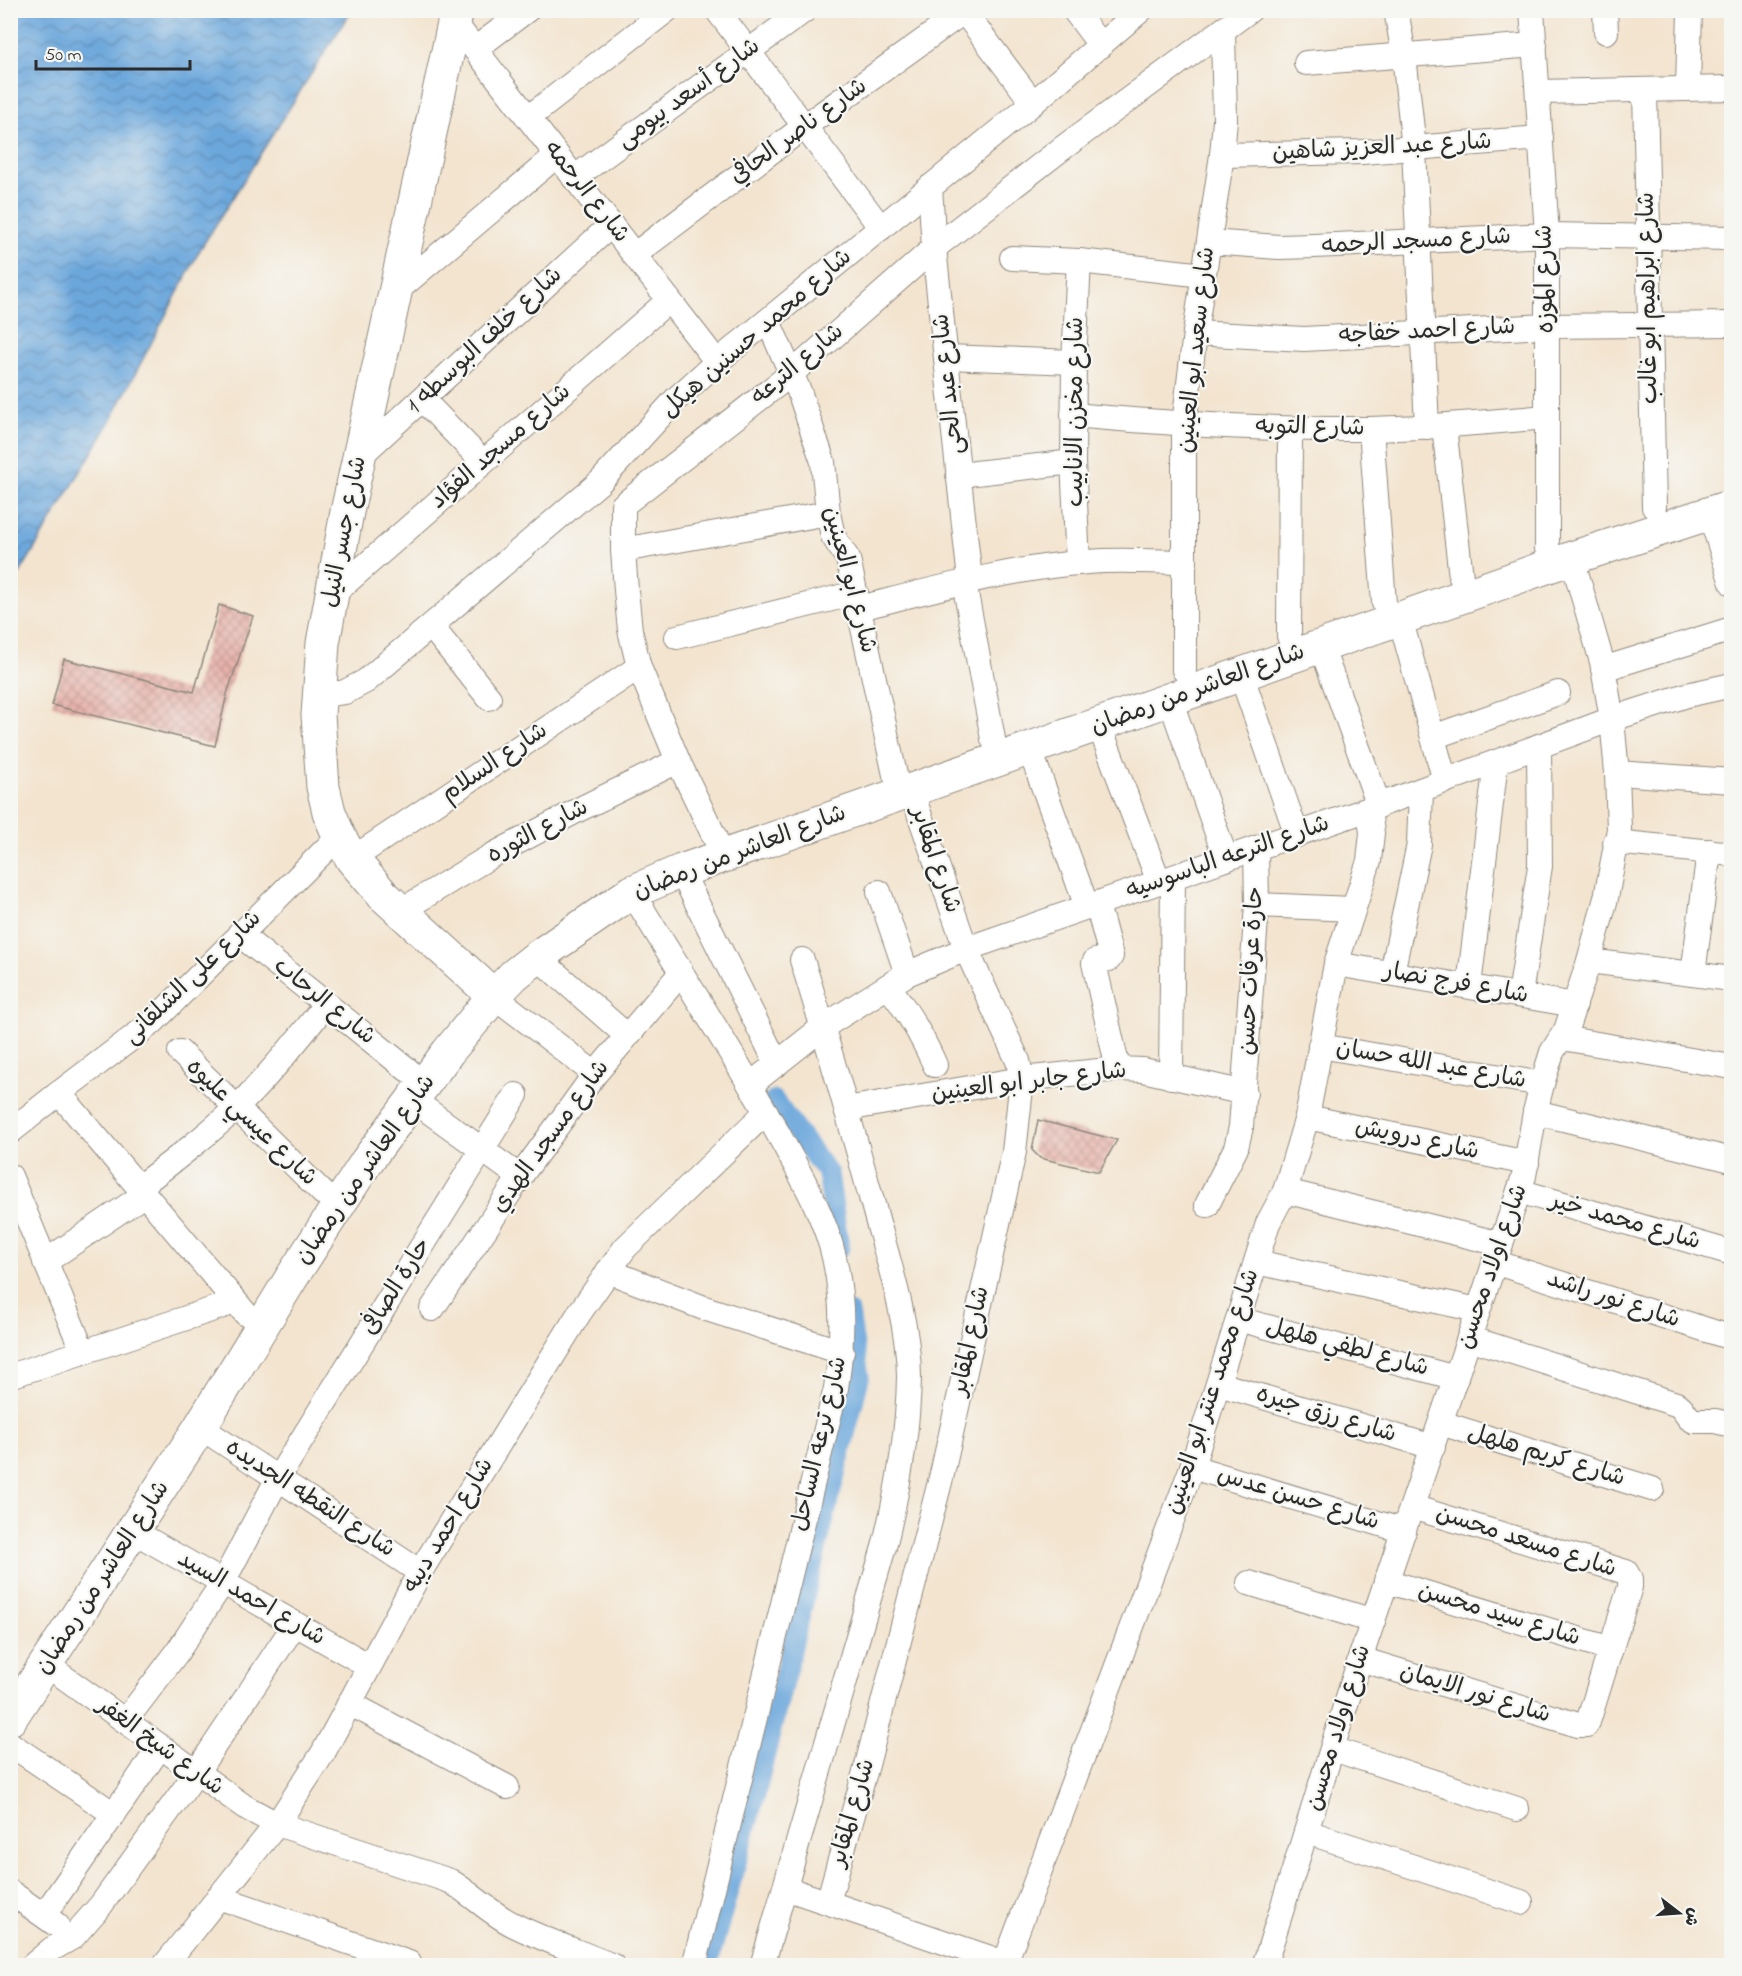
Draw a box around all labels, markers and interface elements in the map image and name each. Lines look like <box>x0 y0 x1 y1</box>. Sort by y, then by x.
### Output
street label: شارع أسعد بيومى <box>610 30 768 158</box>
scale bar <box>36 33 190 71</box>
text: 50 m <box>45 43 82 69</box>
street label: شارع ناصر الحافي <box>723 70 875 194</box>
street label: شارع عبد العزيز شاهين <box>1271 125 1493 171</box>
street label: شارع الرحمه <box>534 133 638 251</box>
street label: شارع ابراهيم ابو غالب <box>1630 192 1668 404</box>
street label: شارع مسجد الرحمه <box>1320 220 1512 264</box>
street label: شارع الموزه <box>1528 224 1564 334</box>
street label: شارع محمد حسنين هيكل <box>654 241 860 427</box>
street label: شارع سعيد ابو العينين <box>1169 245 1225 455</box>
street label: شارع خلف البوسطه 1 <box>399 259 571 423</box>
street label: شارع احمد خفاجه <box>1338 310 1516 354</box>
street label: شارع عبد الحى <box>924 312 974 456</box>
street label: شارع الترعه <box>744 315 852 415</box>
street label: شارع مخزن الانابيب <box>1059 317 1094 507</box>
street label: شارع مسجد الفؤاد <box>423 376 579 518</box>
street label: شارع التوبه <box>1255 410 1365 446</box>
street label: شارع جسر النيل <box>313 453 377 611</box>
street label: شارع ابو العينين <box>813 503 885 657</box>
street label: شارع العاشر من رمضان <box>1086 635 1310 745</box>
street label: شارع السلام <box>435 714 555 812</box>
street label: شارع الثوره <box>481 791 595 873</box>
street label: شارع العاشر من رمضان <box>628 796 852 910</box>
street label: شارع المقابر <box>900 800 970 918</box>
street label: شارع الترعه الباسوسيه <box>1121 807 1335 909</box>
street label: حارة عرفات حسن <box>1230 886 1274 1056</box>
street label: شارع على الشلقانى <box>116 903 270 1053</box>
street label: شارع الرحاب <box>265 950 383 1054</box>
street label: شارع فرج نصار <box>1379 954 1531 1014</box>
street label: شارع عبد الله حسان <box>1333 1031 1529 1099</box>
street label: شارع عيسي عليوه <box>176 1051 325 1196</box>
street label: شارع مسجد الهدي <box>483 1053 619 1221</box>
street label: شارع جابر ابو العينين <box>929 1054 1129 1112</box>
street label: شارع العاشر من رمضان <box>287 1068 445 1272</box>
street label: شارع درويش <box>1352 1110 1482 1170</box>
street label: شارع اولاد محسن <box>1448 1180 1538 1354</box>
street label: شارع محمد خير <box>1544 1183 1705 1260</box>
street label: حارة الصافى <box>353 1231 441 1343</box>
street label: شارع نور راشد <box>1542 1262 1684 1338</box>
street label: شارع محمد عنتر ابو العينين <box>1157 1264 1269 1520</box>
street label: شارع المقابر <box>942 1283 1000 1401</box>
street label: شارع لطفي هلهل <box>1261 1309 1432 1388</box>
street label: شارع ترعه الساحل <box>783 1353 857 1535</box>
street label: شارع رزق جيره <box>1251 1377 1401 1453</box>
street label: شارع كريم هلهل <box>1463 1415 1629 1497</box>
street label: شارع النقطه الجديده <box>218 1431 402 1567</box>
street label: شارع احمد ديبه <box>395 1451 503 1601</box>
street label: شارع حسن عدس <box>1212 1458 1384 1540</box>
street label: شارع العاشر من رمضان <box>27 1474 179 1682</box>
street label: شارع مسعد محسن <box>1431 1496 1621 1588</box>
street label: شارع احمد السيد <box>170 1542 332 1656</box>
street label: شارع سيد محسن <box>1413 1574 1585 1656</box>
street label: شارع اولاد محسن <box>1297 1640 1381 1816</box>
street label: شارع نور الايمان <box>1395 1654 1555 1734</box>
street label: شارع شيخ الغفر <box>87 1688 231 1805</box>
street label: شارع المقابر <box>820 1755 885 1873</box>
north arrow <box>1649 1883 1709 1943</box>
text: ش <box>1677 1905 1705 1929</box>

